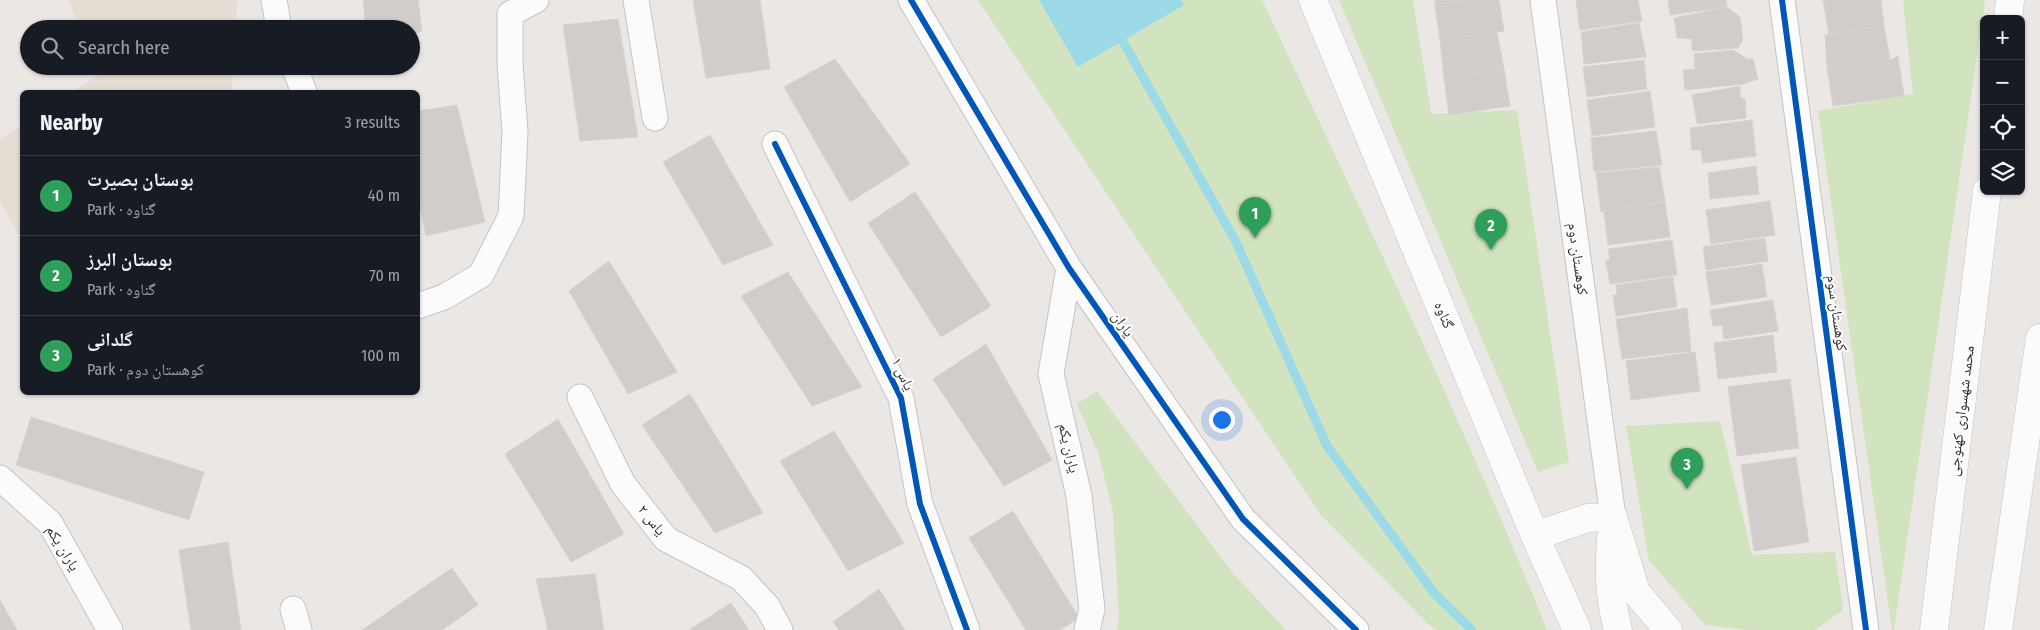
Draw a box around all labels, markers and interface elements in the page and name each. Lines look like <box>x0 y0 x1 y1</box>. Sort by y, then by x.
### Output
map controls <box>1980 15 2025 195</box>
button: + <box>1980 15 2025 60</box>
search box <box>20 20 420 75</box>
icon: search <box>38 34 66 62</box>
text: Search here <box>78 36 170 59</box>
button: − <box>1980 60 2025 105</box>
button: locate <box>1980 105 2025 150</box>
text: Nearby <box>40 110 102 136</box>
text: 3 results <box>344 113 400 132</box>
button: layers <box>1980 150 2025 195</box>
text: بوستان بصیرت <box>87 168 194 191</box>
text: 1 <box>53 186 59 205</box>
text: 40 m <box>368 186 400 205</box>
pin: 1 <box>1239 197 1271 238</box>
text: Park · گناوه <box>87 200 156 219</box>
pin: 2 <box>1475 209 1507 250</box>
street label: کوهستان دوم <box>1563 222 1592 296</box>
text: بوستان البرز <box>87 248 172 271</box>
text: 2 <box>52 266 60 285</box>
text: 70 m <box>369 266 400 285</box>
street label: کوهستان سوم <box>1822 274 1851 352</box>
text: Park · گناوه <box>87 280 156 299</box>
street label: گناوه <box>1430 299 1458 332</box>
street label: یاران <box>1107 308 1138 341</box>
text: گلدانی <box>87 328 133 351</box>
street label: محمد شهسواری کهنوجی <box>1944 344 1979 478</box>
text: 3 <box>52 346 60 365</box>
text: 100 m <box>361 346 400 365</box>
street label: یاس ۱ <box>887 355 919 394</box>
text: Park · کوهستان دوم <box>87 360 204 379</box>
your location <box>1209 407 1235 433</box>
street label: یاران یکم <box>1054 421 1084 475</box>
pin: 3 <box>1671 448 1703 489</box>
street label: یاس ۲ <box>633 501 670 540</box>
street label: یاران یکم <box>41 522 84 575</box>

